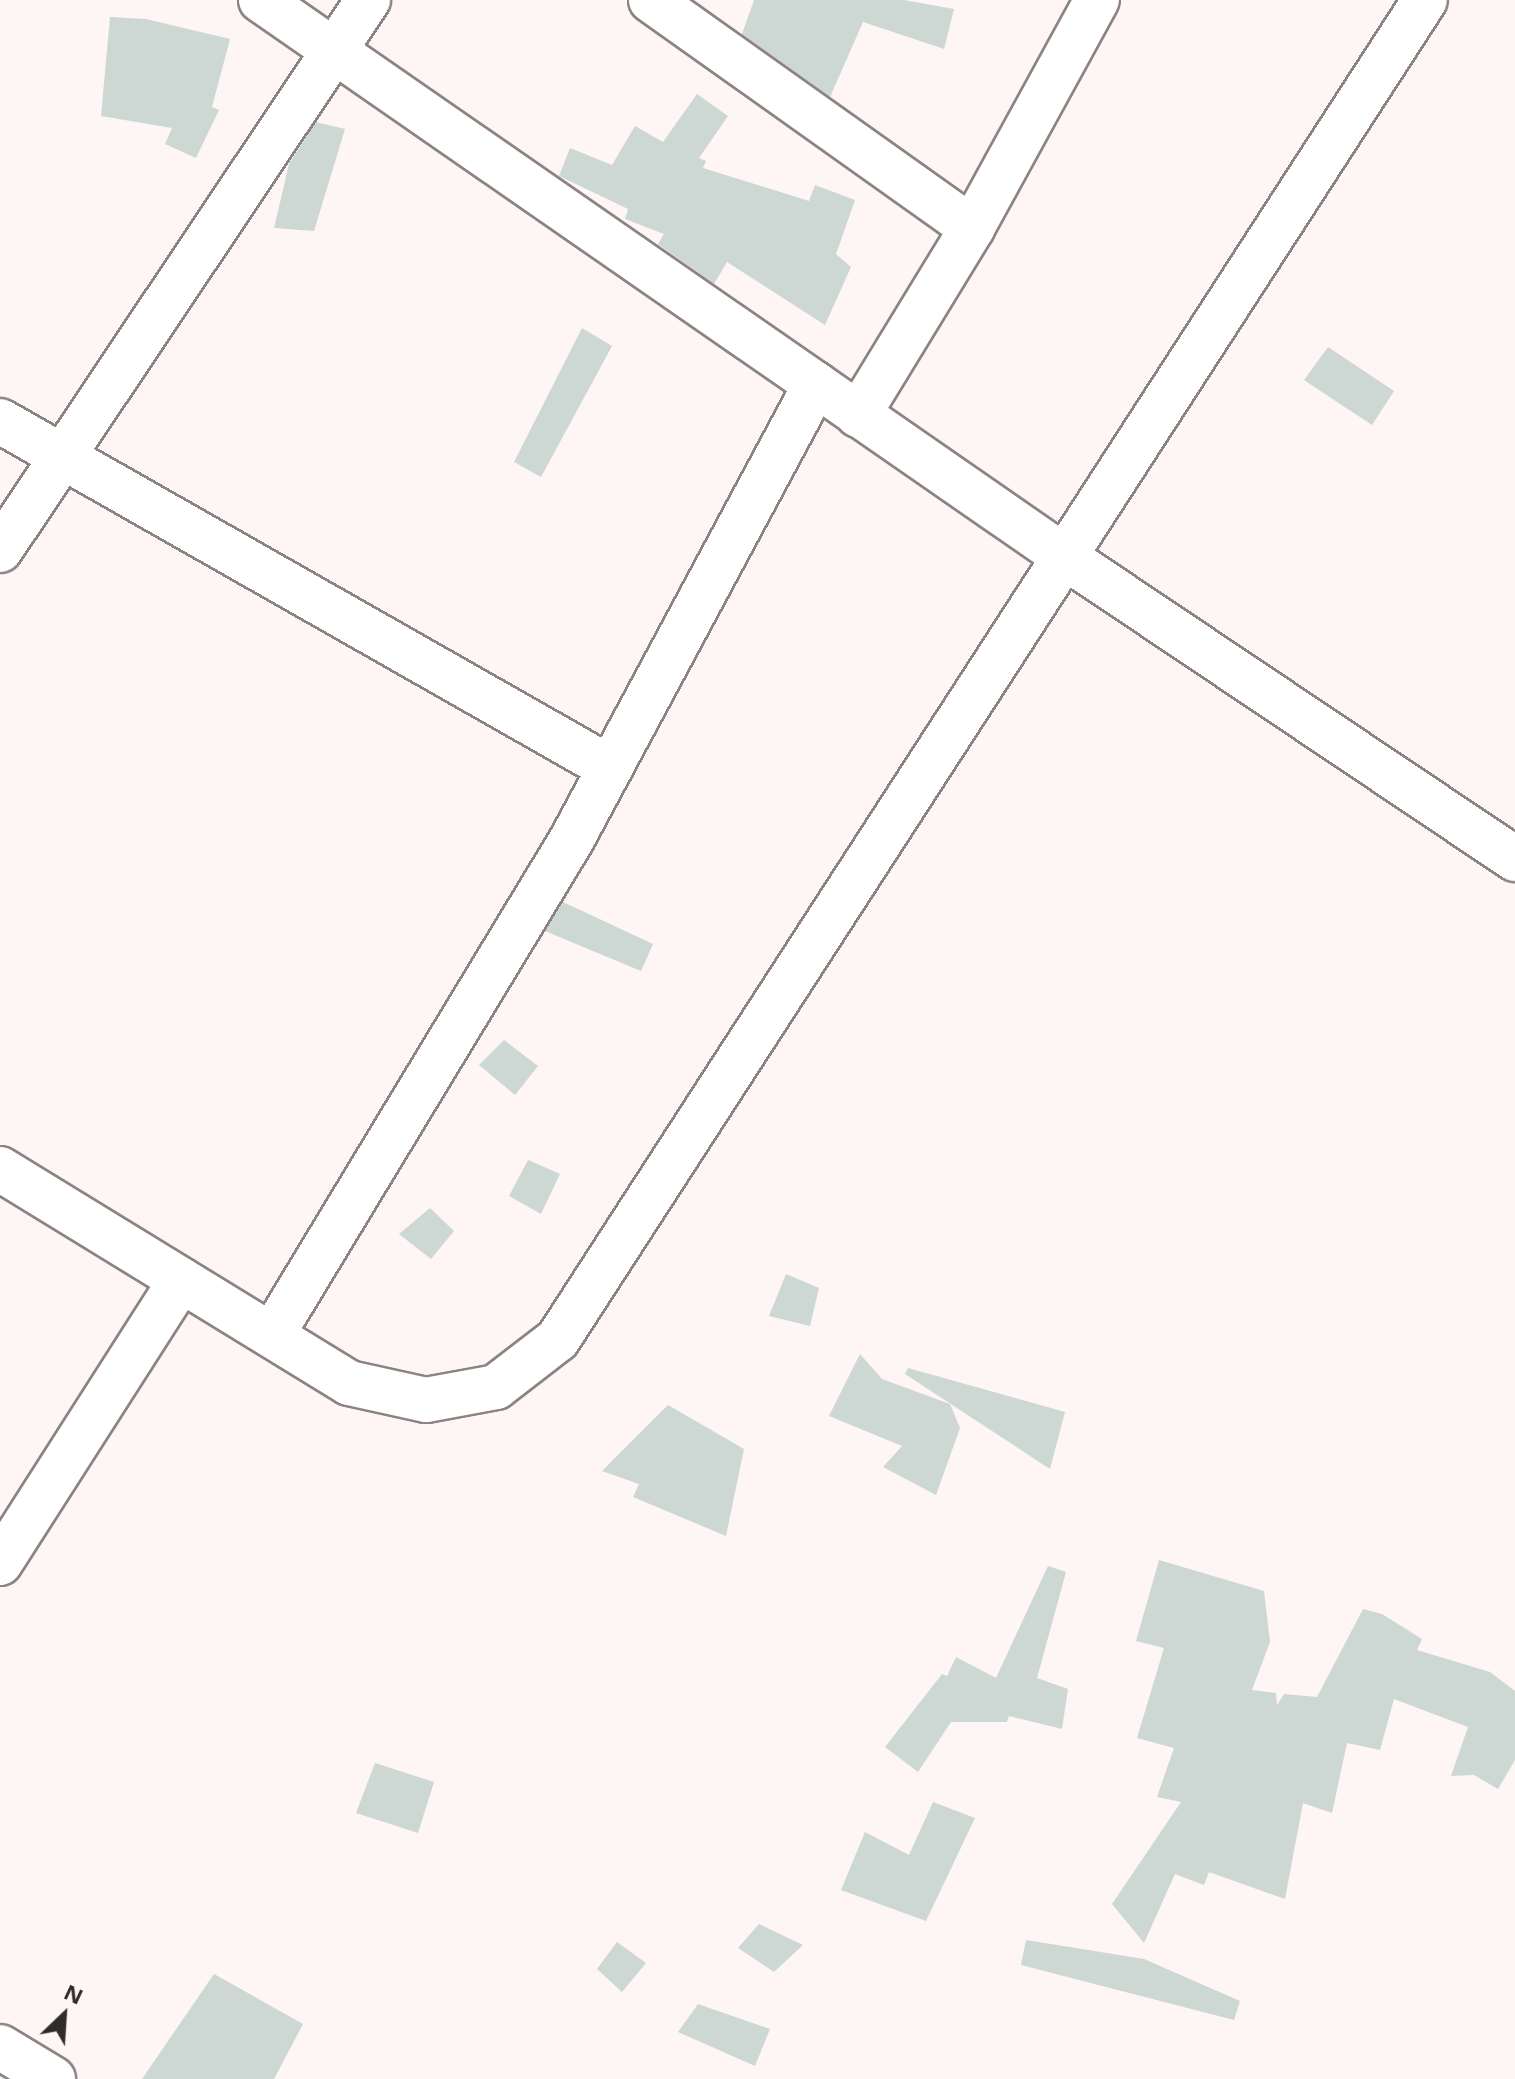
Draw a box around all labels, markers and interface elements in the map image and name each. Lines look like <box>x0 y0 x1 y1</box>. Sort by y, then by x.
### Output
north arrow <box>24 1975 104 2055</box>
text: N <box>60 1976 89 2011</box>

